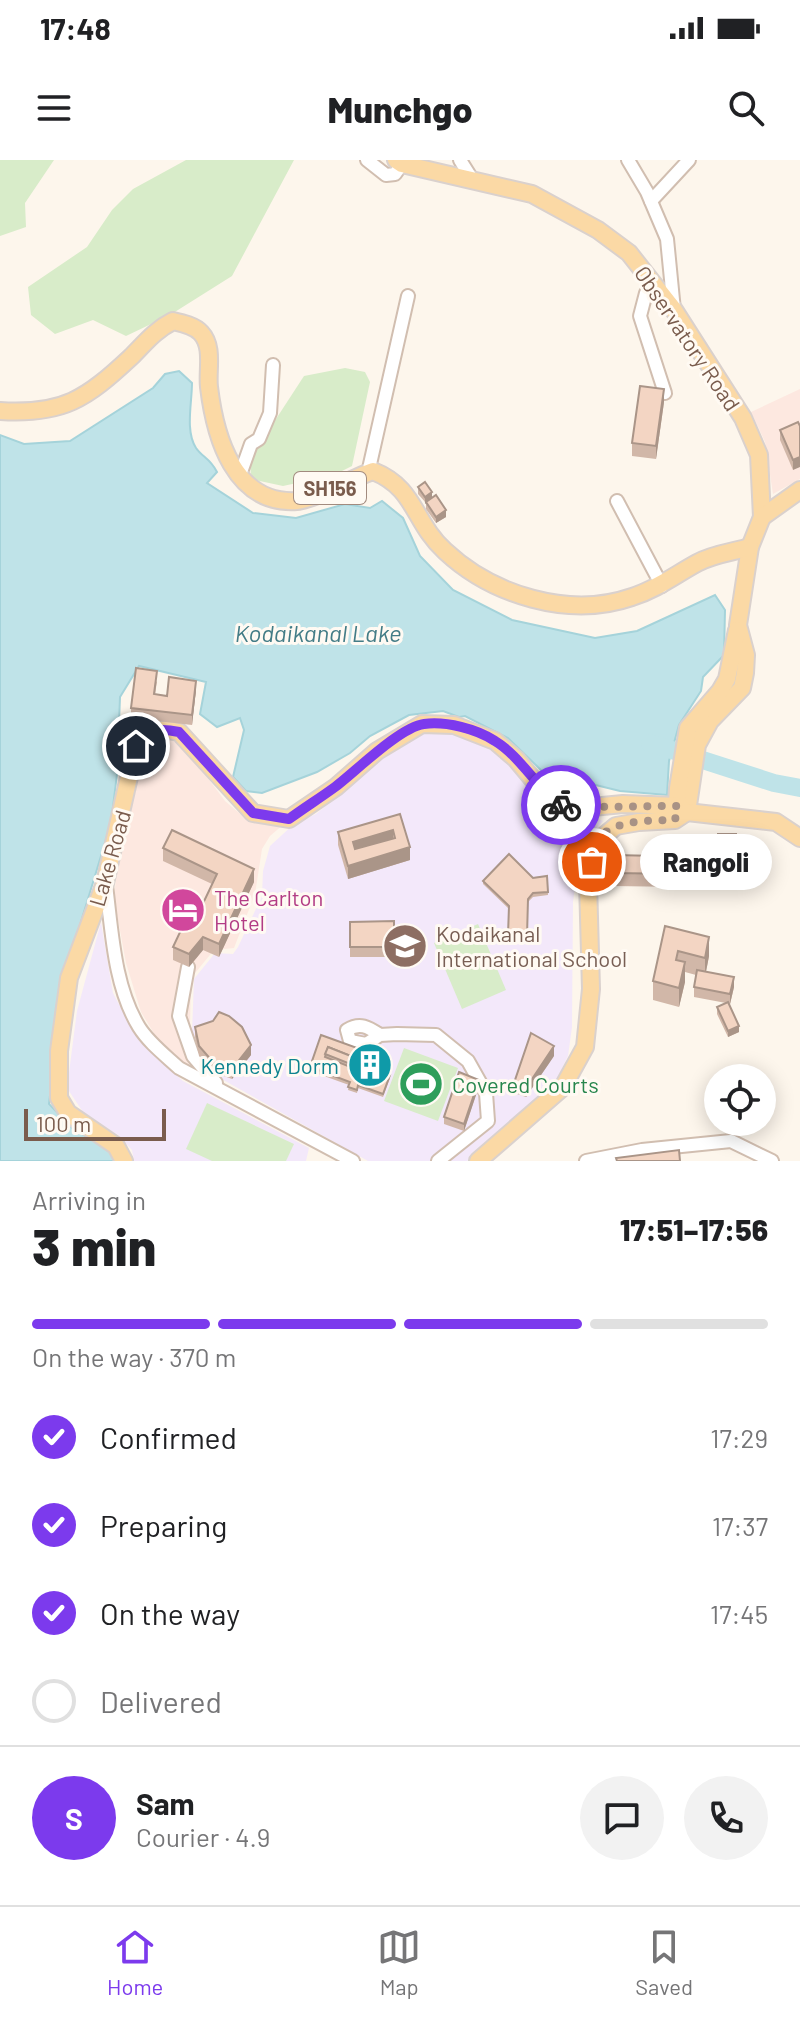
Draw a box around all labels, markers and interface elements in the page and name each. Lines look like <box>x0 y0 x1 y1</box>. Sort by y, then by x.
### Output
text: 17:48 <box>40 10 111 46</box>
icon: menu <box>32 86 76 130</box>
icon: search <box>724 86 768 130</box>
text: Munchgo <box>328 87 472 130</box>
street label: Observatory Road <box>630 260 746 416</box>
road number: SH156 <box>294 472 366 504</box>
water label: Kodaikanal Lake <box>235 618 401 647</box>
pin <box>102 712 170 780</box>
icon: home <box>114 724 158 768</box>
courier <box>521 765 601 845</box>
icon: bike <box>539 783 583 827</box>
street label: Lake Road <box>83 807 135 909</box>
pin <box>558 828 626 896</box>
callout: Rangoli <box>640 834 772 890</box>
icon: bag <box>570 840 614 884</box>
text: Rangoli <box>663 846 749 877</box>
place label: The Carlton Hotel <box>214 884 323 935</box>
hotel icon: The Carlton Hotel <box>159 886 207 934</box>
place label: Kodaikanal International School <box>436 920 627 971</box>
school or university icon: Kodaikanal International School <box>381 922 429 970</box>
building icon: Kennedy Dorm <box>346 1041 394 1089</box>
place label: Kennedy Dorm <box>201 1052 339 1078</box>
sports icon: Covered Courts <box>397 1060 445 1108</box>
map controls <box>704 1064 776 1136</box>
button: locate <box>704 1064 776 1136</box>
place label: Covered Courts <box>452 1071 599 1097</box>
scale bar <box>24 1105 166 1141</box>
text: 100 m <box>36 1110 91 1136</box>
text: Arriving in <box>32 1184 146 1215</box>
text: 17:51–17:56 <box>620 1211 768 1247</box>
text: 3 min <box>32 1214 156 1276</box>
text: On the way · 370 m <box>32 1341 236 1372</box>
icon: check <box>32 1415 76 1459</box>
text: Confirmed <box>100 1419 237 1455</box>
text: 17:29 <box>710 1422 768 1453</box>
icon: check <box>32 1503 76 1547</box>
text: Preparing <box>100 1507 227 1543</box>
text: 17:37 <box>712 1510 768 1541</box>
icon: check <box>32 1591 76 1635</box>
text: On the way <box>100 1595 240 1631</box>
text: 17:45 <box>710 1598 768 1629</box>
text: Delivered <box>100 1683 222 1719</box>
button: chat <box>580 1776 664 1860</box>
button: phone <box>684 1776 768 1860</box>
text: Sam <box>136 1785 195 1821</box>
text: S <box>65 1800 83 1836</box>
text: Courier · 4.9 <box>136 1821 270 1852</box>
tab: Home <box>107 1925 163 1999</box>
tab: Map <box>377 1925 421 1999</box>
tab: Saved <box>635 1925 693 1999</box>

